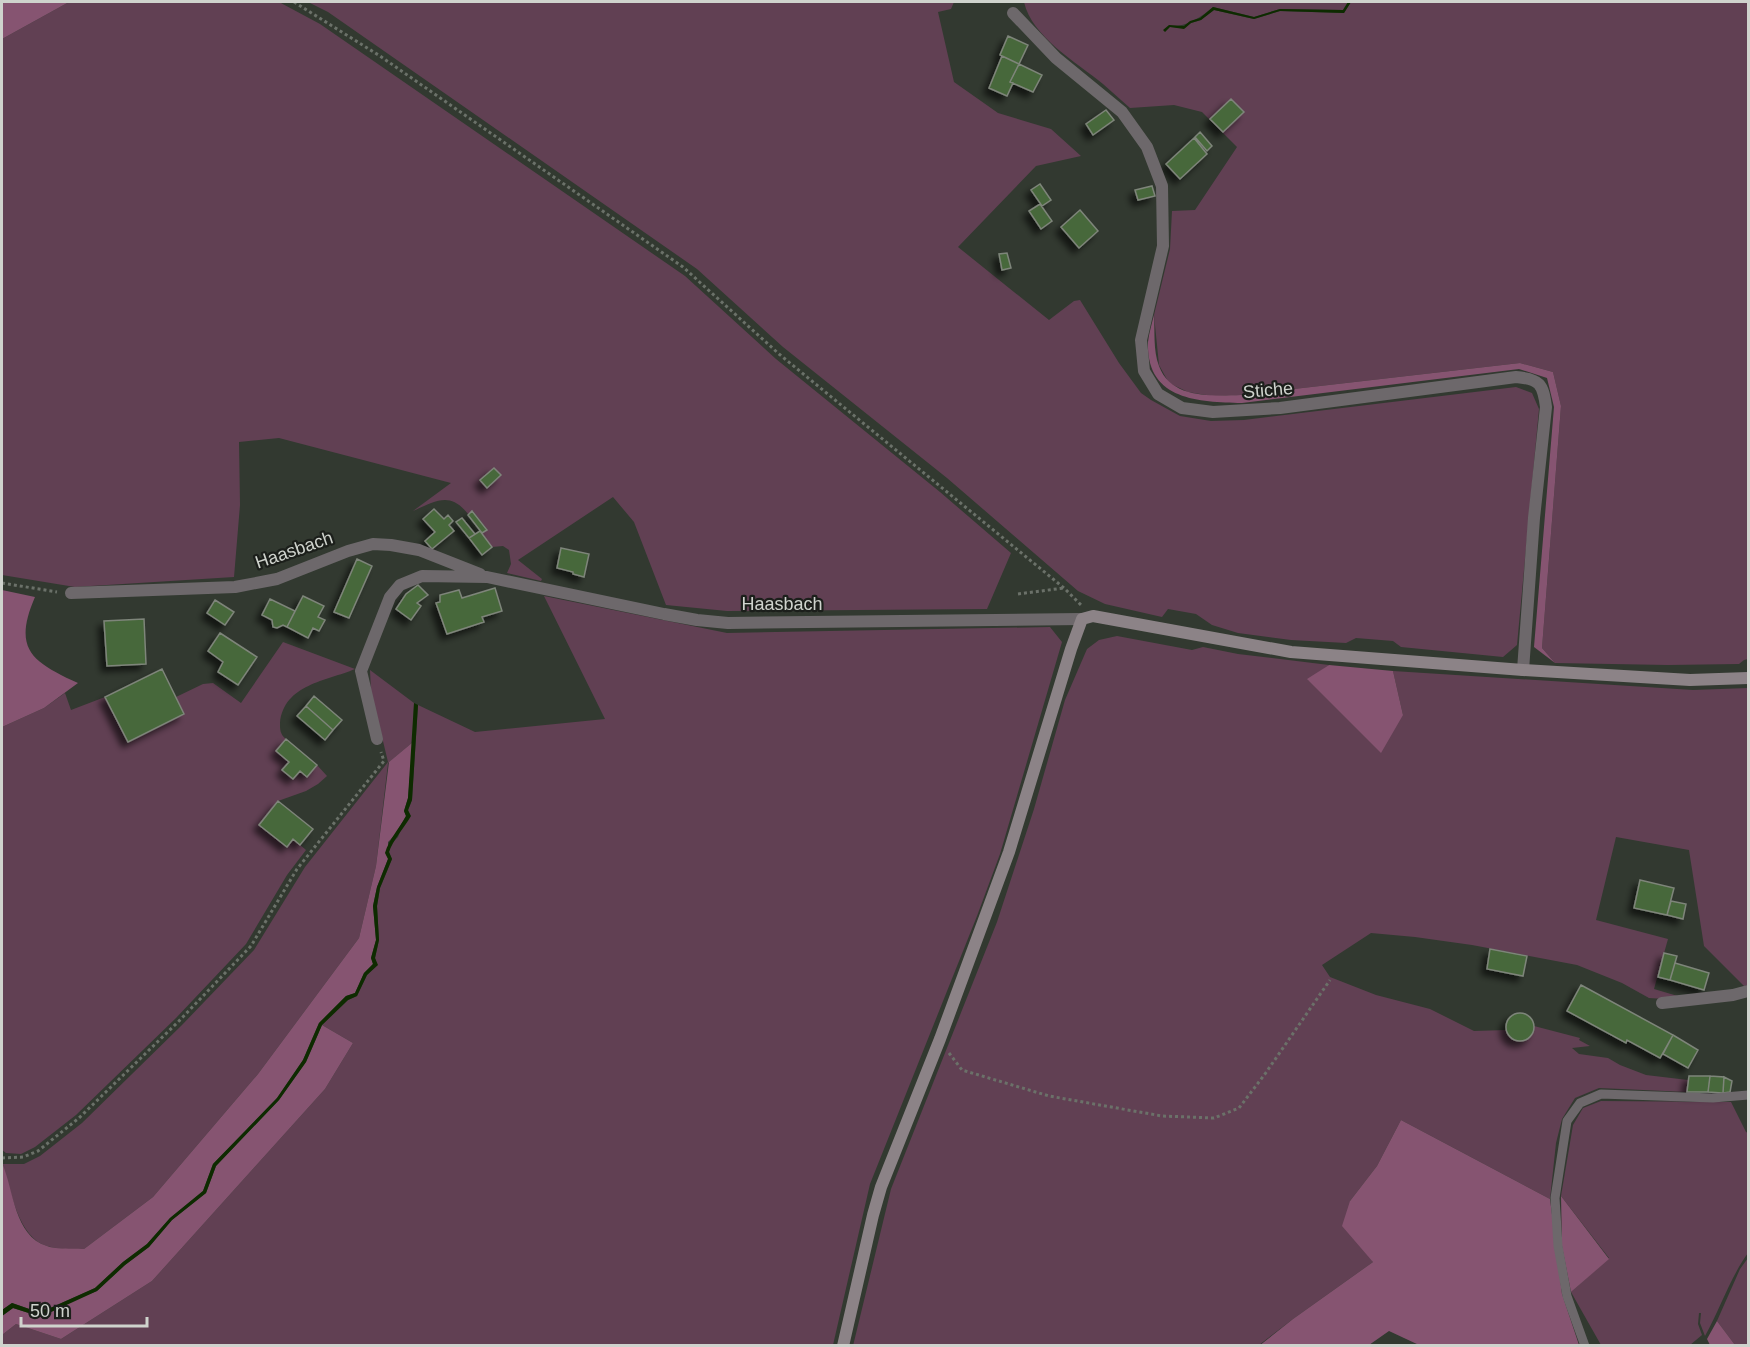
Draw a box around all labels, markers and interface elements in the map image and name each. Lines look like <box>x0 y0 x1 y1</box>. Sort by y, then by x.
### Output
street label: Stiche <box>1242 378 1294 402</box>
street label: Haasbach <box>252 527 336 573</box>
street label: Haasbach <box>741 594 823 614</box>
scale bar <box>21 1290 147 1328</box>
text: 50 m <box>30 1301 70 1321</box>

